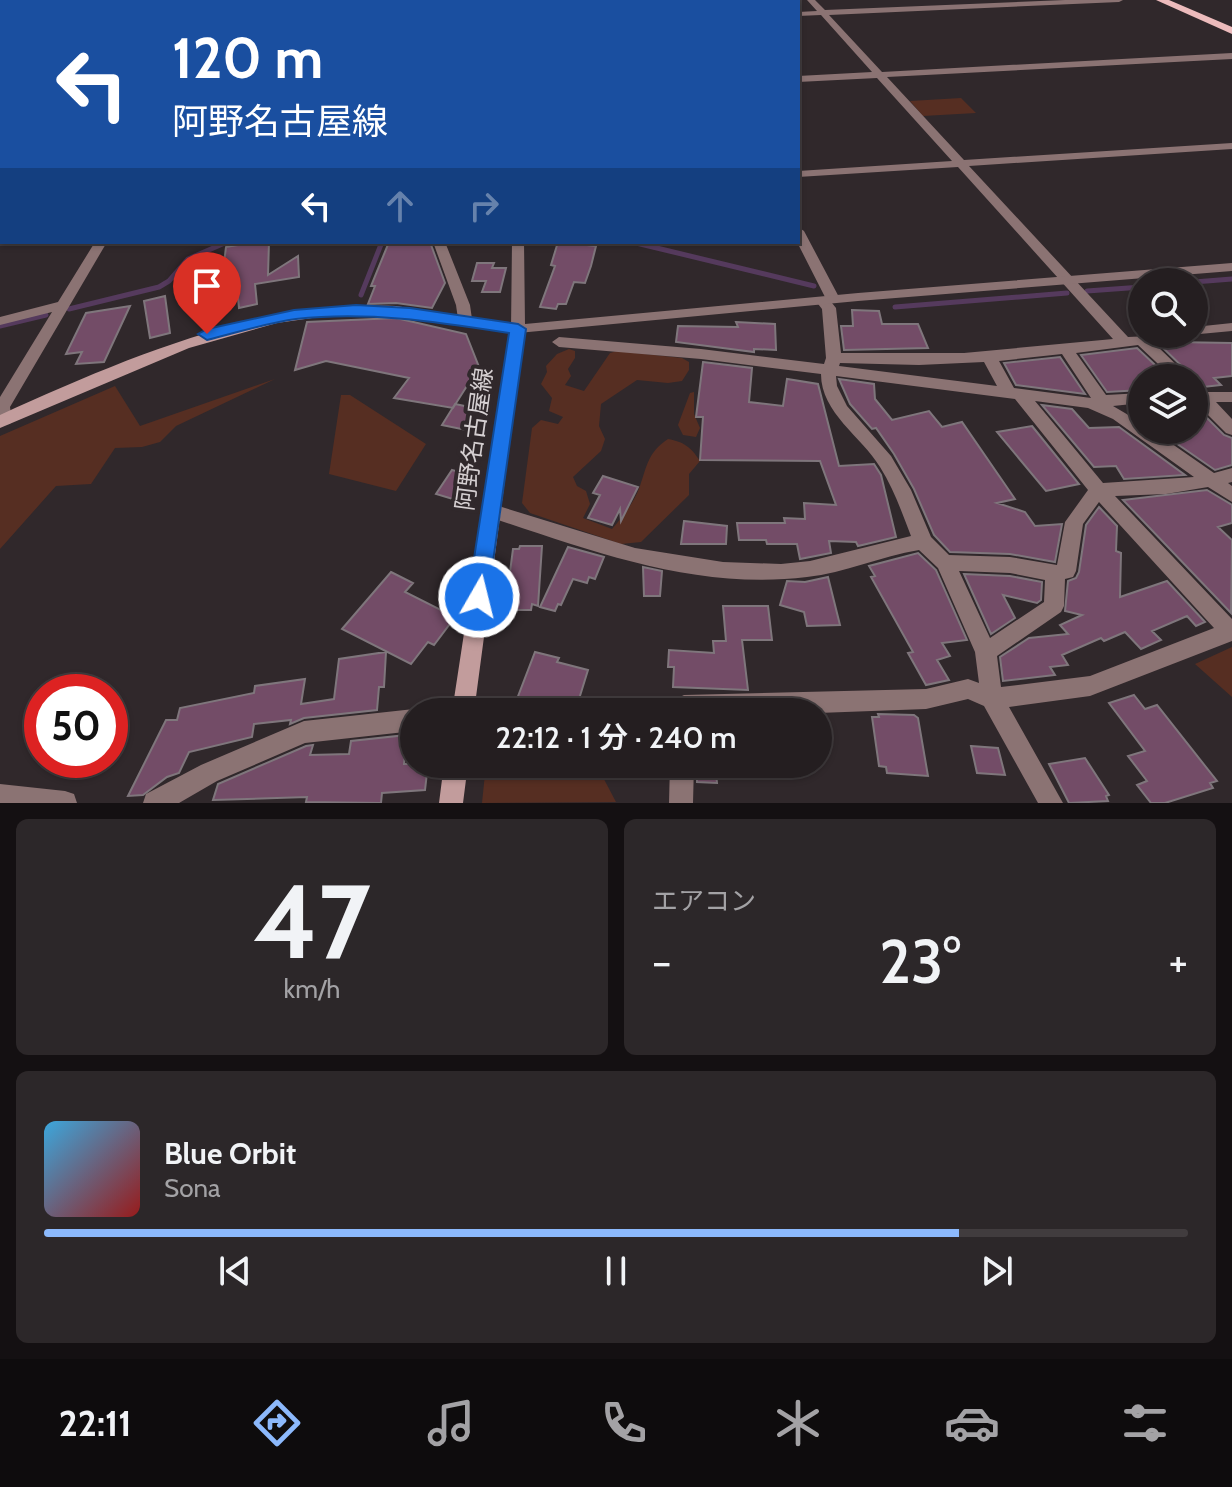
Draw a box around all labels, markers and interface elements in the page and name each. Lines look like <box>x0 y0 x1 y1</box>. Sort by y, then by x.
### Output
text: 120 m <box>172 24 323 92</box>
icon: left <box>40 32 144 136</box>
text: 阿野名古屋線 <box>172 99 388 143</box>
icon: left <box>294 184 338 228</box>
icon: ahead <box>378 184 422 228</box>
icon: right <box>462 184 506 228</box>
pin <box>173 252 241 334</box>
icon: arrive <box>185 264 229 308</box>
map controls <box>1128 268 1208 444</box>
button: search <box>1128 268 1208 348</box>
button: layers <box>1128 364 1208 444</box>
street label: 阿野名古屋線 <box>450 366 498 512</box>
position arrow <box>437 555 521 639</box>
speed limit sign: 50 <box>24 674 128 778</box>
text: 22:12 · 1 分 · 240 m <box>496 719 736 756</box>
text: 47 <box>253 858 371 984</box>
text: エアコン <box>652 885 756 917</box>
text: 23° <box>879 925 961 998</box>
text: − <box>652 935 671 988</box>
text: + <box>1169 935 1188 988</box>
text: km/h <box>284 973 340 1005</box>
text: Blue Orbit <box>164 1135 296 1172</box>
text: Sona <box>164 1172 221 1204</box>
icon: previous <box>213 1249 257 1293</box>
icon: pause <box>594 1249 638 1293</box>
icon: next <box>975 1249 1019 1293</box>
icon: directions <box>249 1395 305 1451</box>
icon: music <box>423 1395 479 1451</box>
icon: phone <box>596 1395 652 1451</box>
icon: climate <box>770 1395 826 1451</box>
icon: car <box>944 1395 1000 1451</box>
icon: filters <box>1117 1395 1173 1451</box>
text: 22:11 <box>59 1401 131 1445</box>

